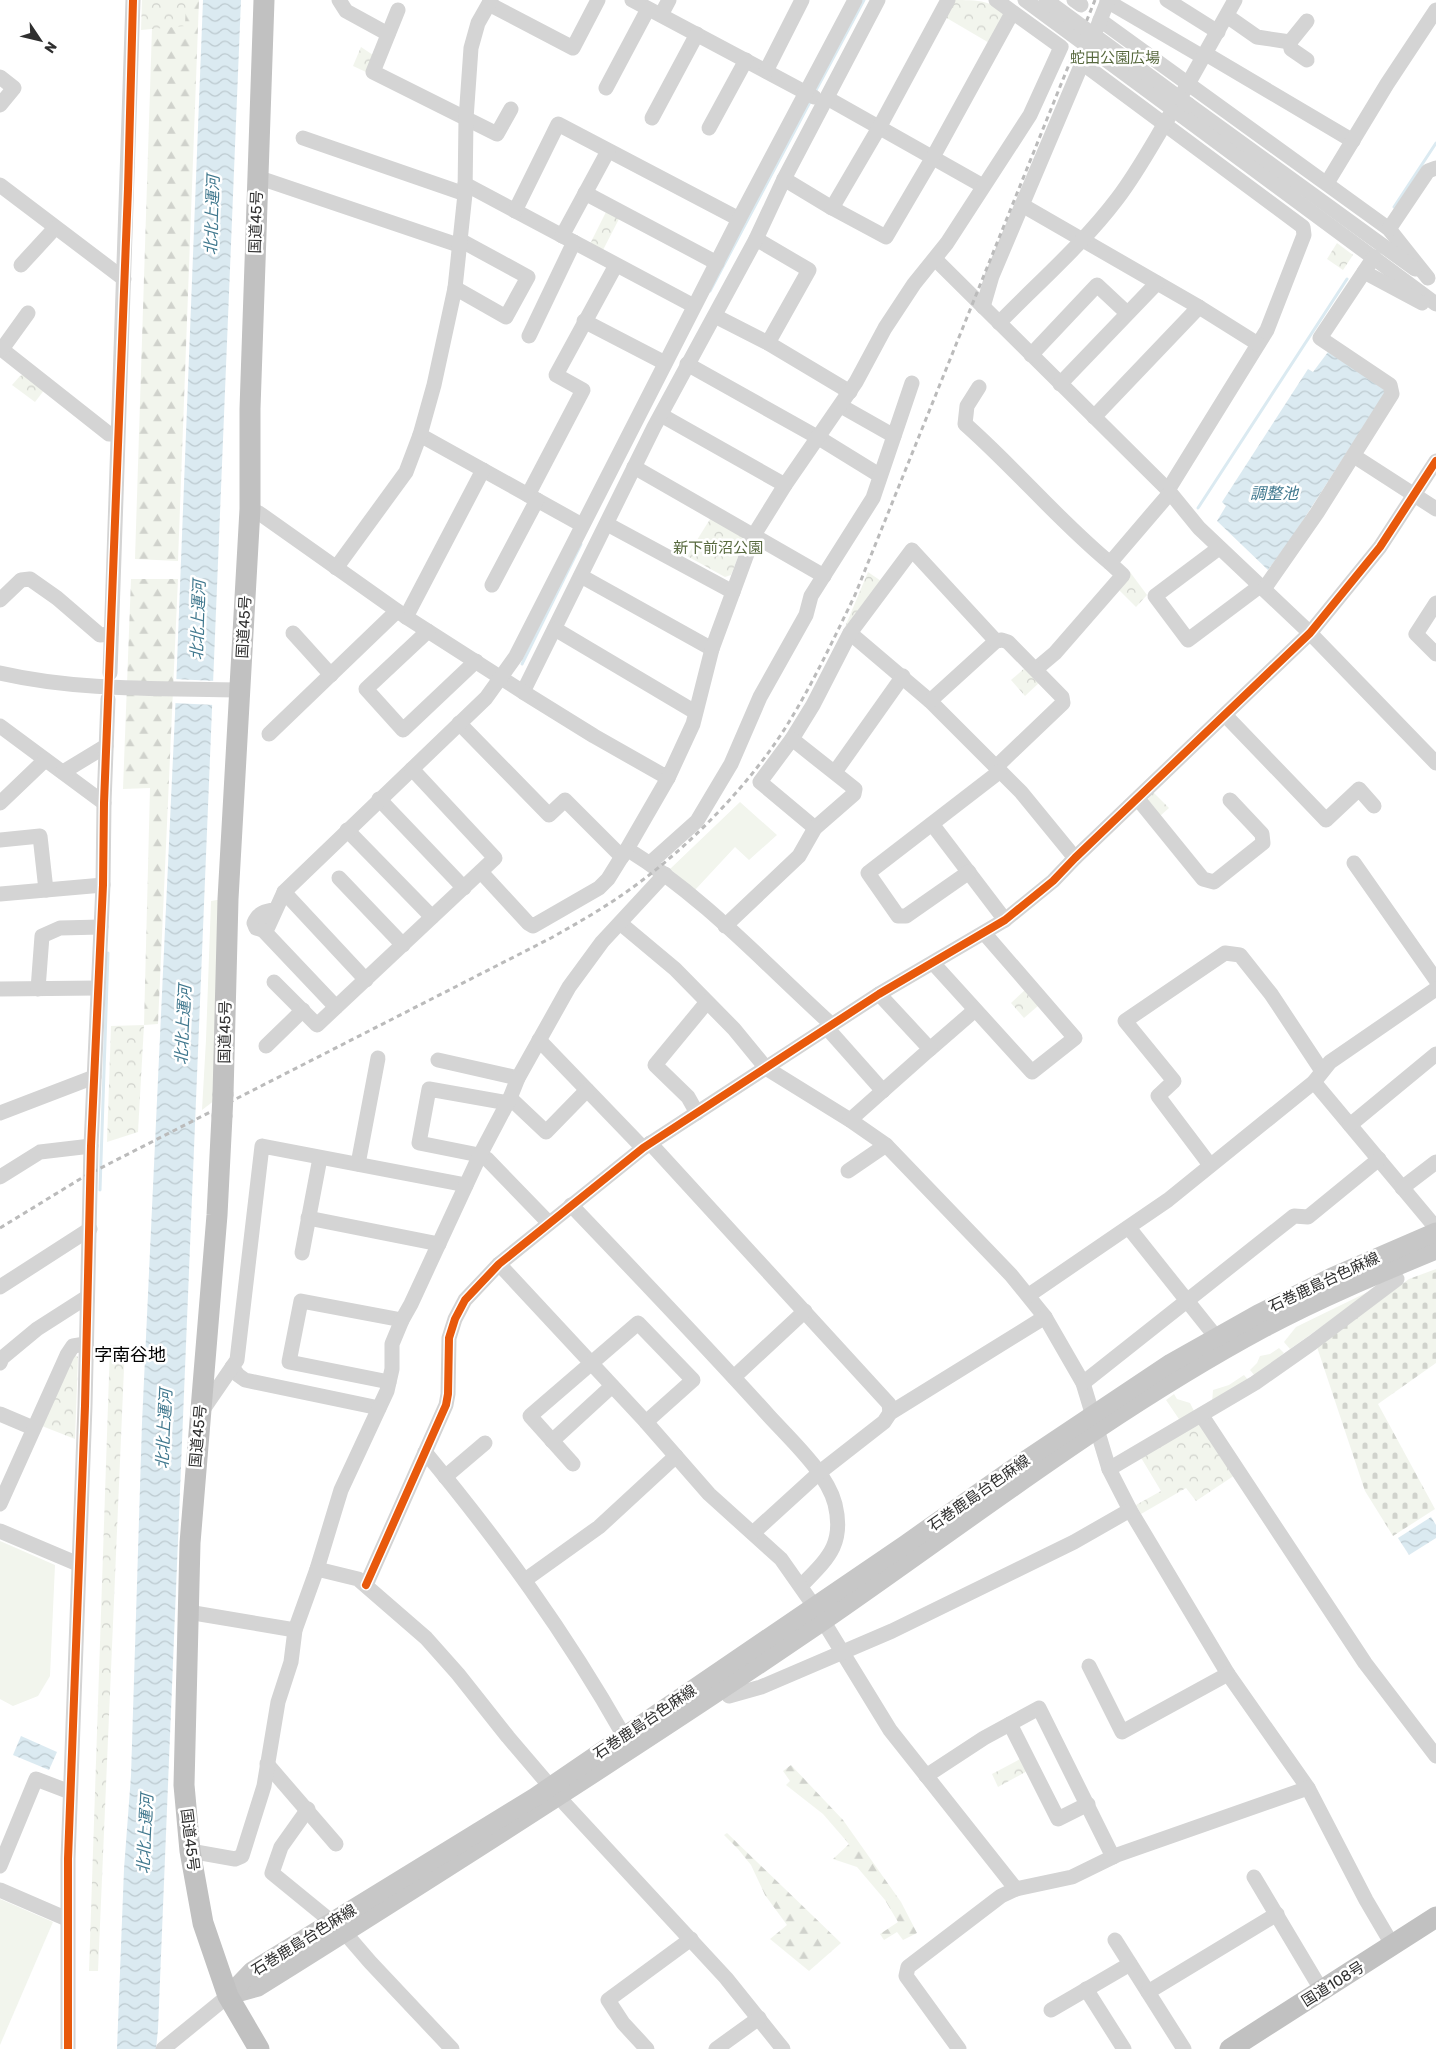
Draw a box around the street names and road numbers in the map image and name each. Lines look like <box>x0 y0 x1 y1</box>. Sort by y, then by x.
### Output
street label: 国道45号 <box>246 190 266 254</box>
street label: 国道45号 <box>233 595 255 659</box>
street label: 国道45号 <box>215 1000 235 1064</box>
street label: 石巻鹿島台色麻線 <box>1266 1248 1382 1316</box>
street label: 国道45号 <box>186 1404 210 1468</box>
street label: 石巻鹿島台色麻線 <box>925 1451 1033 1535</box>
street label: 石巻鹿島台色麻線 <box>590 1681 700 1763</box>
street label: 国道45号 <box>177 1808 203 1872</box>
street label: 石巻鹿島台色麻線 <box>248 1901 360 1979</box>
street label: 国道108号 <box>1298 1958 1368 2010</box>

